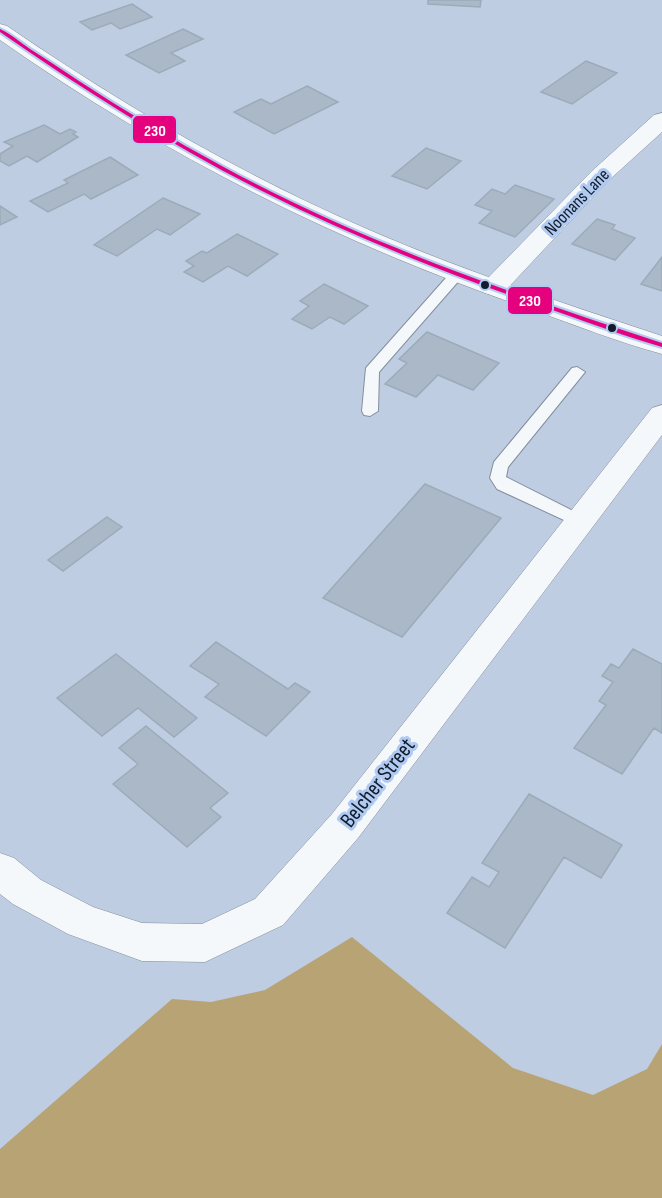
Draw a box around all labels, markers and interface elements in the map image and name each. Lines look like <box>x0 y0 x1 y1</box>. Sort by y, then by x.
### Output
line badge: 230 <box>132 115 177 144</box>
text: 230 <box>144 122 166 141</box>
street label: Noonans Lane <box>540 164 614 240</box>
unlabelled marker <box>479 279 491 291</box>
line badge: 230 <box>507 286 553 315</box>
text: 230 <box>519 292 541 311</box>
unlabelled marker <box>606 322 618 334</box>
street label: Belcher Street <box>335 733 421 833</box>

